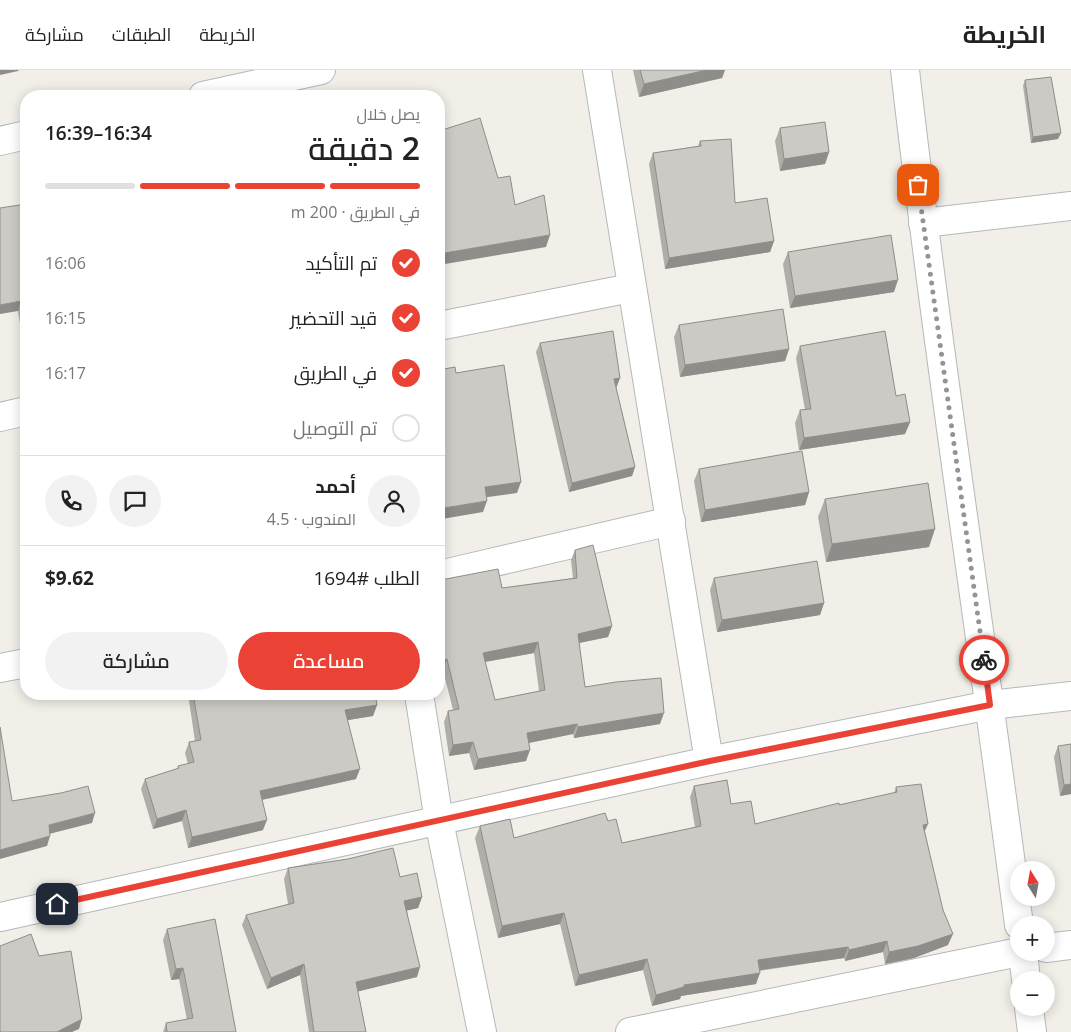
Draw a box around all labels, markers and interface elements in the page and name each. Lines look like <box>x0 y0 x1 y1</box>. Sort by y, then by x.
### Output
text: الخريطة <box>963 17 1046 50</box>
text: مشاركة <box>25 22 84 46</box>
text: الطبقات <box>112 22 171 46</box>
text: الخريطة <box>199 22 256 46</box>
text: يصل خلال <box>356 103 420 125</box>
text: 16:34–16:39 <box>45 120 152 146</box>
text: 2 دقيقة <box>308 126 420 169</box>
pin <box>897 164 939 206</box>
icon: bag <box>904 171 932 199</box>
text: في الطريق · 200 m <box>291 201 420 223</box>
icon: check <box>392 249 420 277</box>
text: تم التأكيد <box>305 250 377 276</box>
text: 16:06 <box>45 252 86 274</box>
icon: check <box>392 304 420 332</box>
text: قيد التحضير <box>290 305 377 331</box>
text: 16:15 <box>45 307 86 329</box>
icon: check <box>392 359 420 387</box>
text: في الطريق <box>294 360 377 386</box>
text: 16:17 <box>45 362 86 384</box>
text: تم التوصيل <box>293 415 377 441</box>
text: أحمد <box>315 473 356 499</box>
button: phone <box>45 475 97 527</box>
button: chat <box>109 475 161 527</box>
button: person <box>368 475 420 527</box>
text: المندوب · 4.5 <box>267 508 356 530</box>
text: $9.62 <box>45 565 94 591</box>
text: الطلب #1694 <box>313 565 420 591</box>
button: مشاركة <box>45 632 228 690</box>
button: مساعدة <box>238 632 420 690</box>
courier <box>959 635 1009 685</box>
icon: bike <box>970 646 998 674</box>
north arrow <box>1010 861 1055 906</box>
map controls <box>1010 861 1055 1016</box>
pin <box>36 883 78 925</box>
icon: home <box>43 890 71 918</box>
button: + <box>1010 916 1055 961</box>
button: − <box>1010 971 1055 1016</box>

